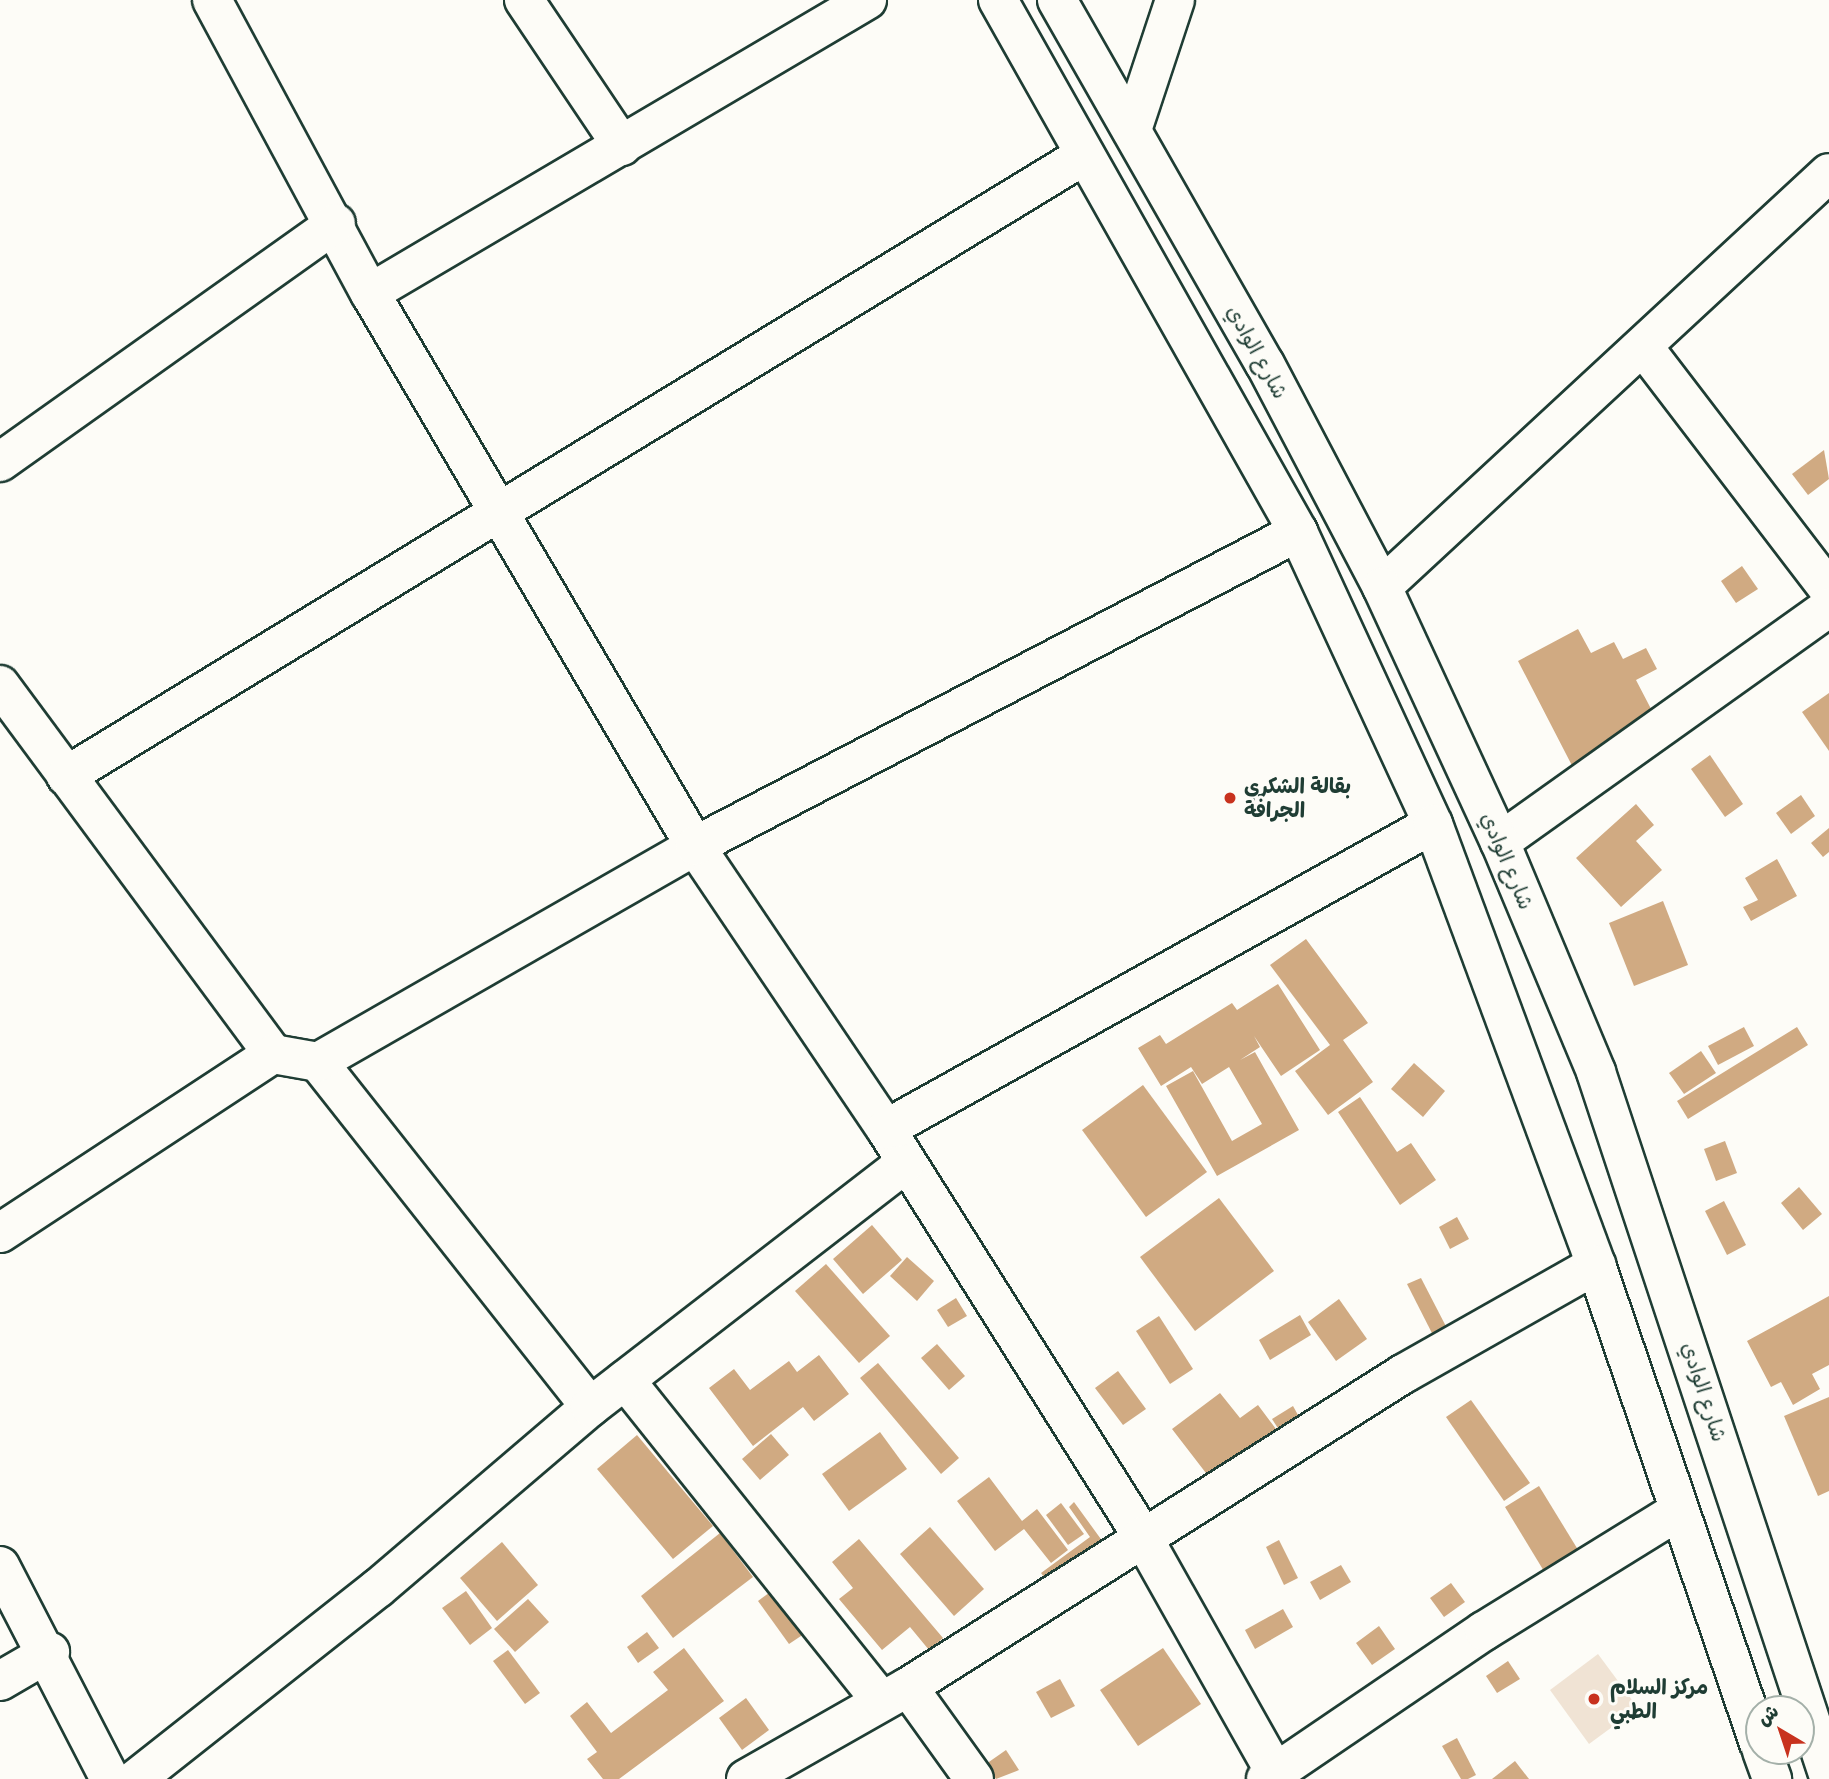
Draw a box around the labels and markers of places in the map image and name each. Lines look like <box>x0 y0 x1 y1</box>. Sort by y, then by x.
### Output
place label: بقالة الشكري الجرافة <box>1244 773 1351 823</box>
marker: بقالة الشكري الجرافة <box>1222 790 1238 806</box>
place label: مركز السلام الطبي <box>1610 1674 1708 1724</box>
marker: مركز السلام الطبي <box>1584 1689 1604 1709</box>

